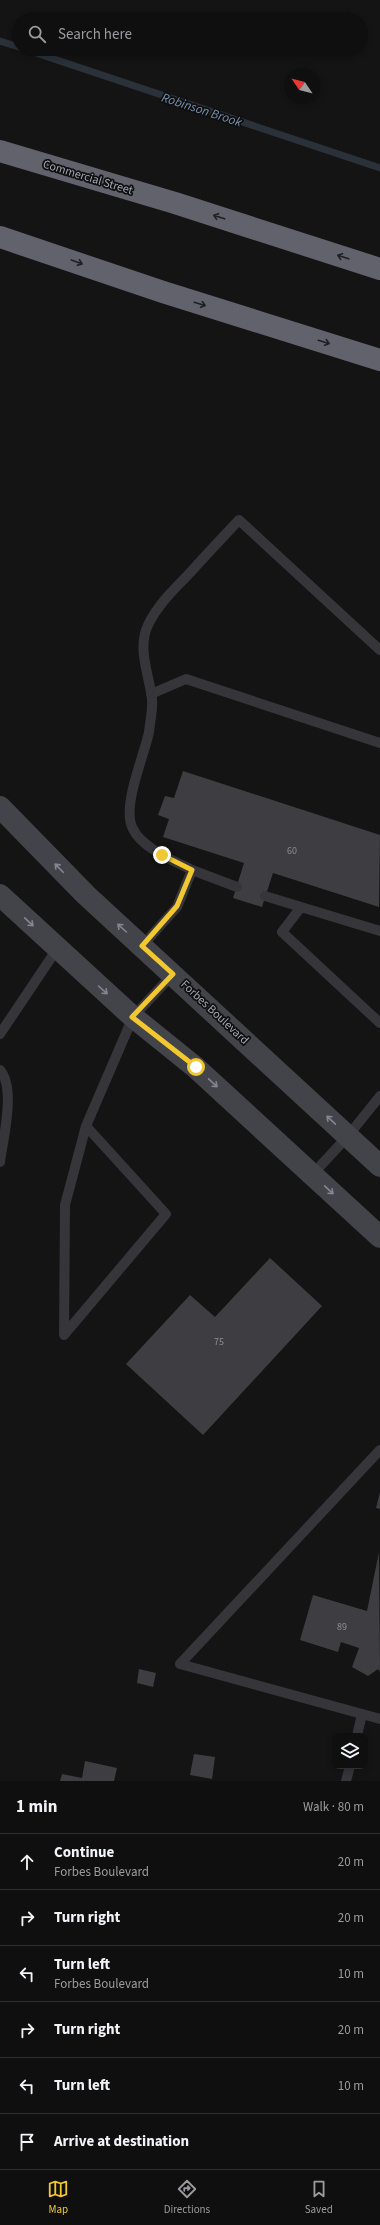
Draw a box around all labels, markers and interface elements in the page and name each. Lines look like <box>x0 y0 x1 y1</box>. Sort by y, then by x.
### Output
search box <box>12 12 368 56</box>
icon: search <box>26 23 48 45</box>
text: Search here <box>58 24 132 45</box>
north arrow <box>284 68 320 104</box>
water label: Robinson Brook <box>159 89 245 132</box>
street label: Commercial Street <box>41 156 135 199</box>
one-way arrow <box>213 213 226 220</box>
one-way arrow <box>337 253 350 260</box>
one-way arrow <box>70 259 83 266</box>
one-way arrow <box>193 301 206 308</box>
one-way arrow <box>317 339 330 346</box>
house number: 60 <box>287 844 297 858</box>
route end <box>153 846 171 864</box>
one-way arrow <box>54 863 64 873</box>
one-way arrow <box>23 917 33 926</box>
one-way arrow <box>117 923 127 932</box>
street label: Forbes Boulevard <box>177 976 253 1048</box>
one-way arrow <box>98 986 108 995</box>
route start <box>187 1058 205 1076</box>
one-way arrow <box>208 1078 218 1088</box>
one-way arrow <box>326 1115 336 1125</box>
one-way arrow <box>324 1186 334 1195</box>
house number: 75 <box>214 1335 224 1349</box>
house number: 89 <box>337 1620 347 1634</box>
map controls <box>332 1733 368 1769</box>
button: layers <box>332 1733 368 1769</box>
text: 1 min <box>16 1795 57 1819</box>
text: Walk · 80 m <box>303 1798 364 1816</box>
text: Continue <box>54 1842 114 1863</box>
icon: ahead <box>16 1851 38 1873</box>
text: 20 m <box>338 1853 364 1871</box>
text: Forbes Boulevard <box>54 1863 149 1881</box>
icon: right <box>16 1907 38 1929</box>
text: Turn right <box>54 1907 120 1928</box>
text: 20 m <box>338 1909 364 1927</box>
text: Turn left <box>54 1954 110 1975</box>
icon: left <box>16 1963 38 1985</box>
text: 10 m <box>338 1965 364 1983</box>
text: Forbes Boulevard <box>54 1975 149 1993</box>
icon: right <box>16 2019 38 2041</box>
text: Turn right <box>54 2019 120 2040</box>
text: 20 m <box>338 2021 364 2039</box>
icon: left <box>16 2075 38 2097</box>
text: Turn left <box>54 2075 110 2096</box>
text: 10 m <box>338 2077 364 2095</box>
icon: arrive <box>16 2131 38 2153</box>
text: Arrive at destination <box>54 2131 189 2152</box>
tab: Map <box>47 2178 69 2217</box>
tab: Directions <box>164 2178 210 2217</box>
tab: Saved <box>305 2178 333 2217</box>

